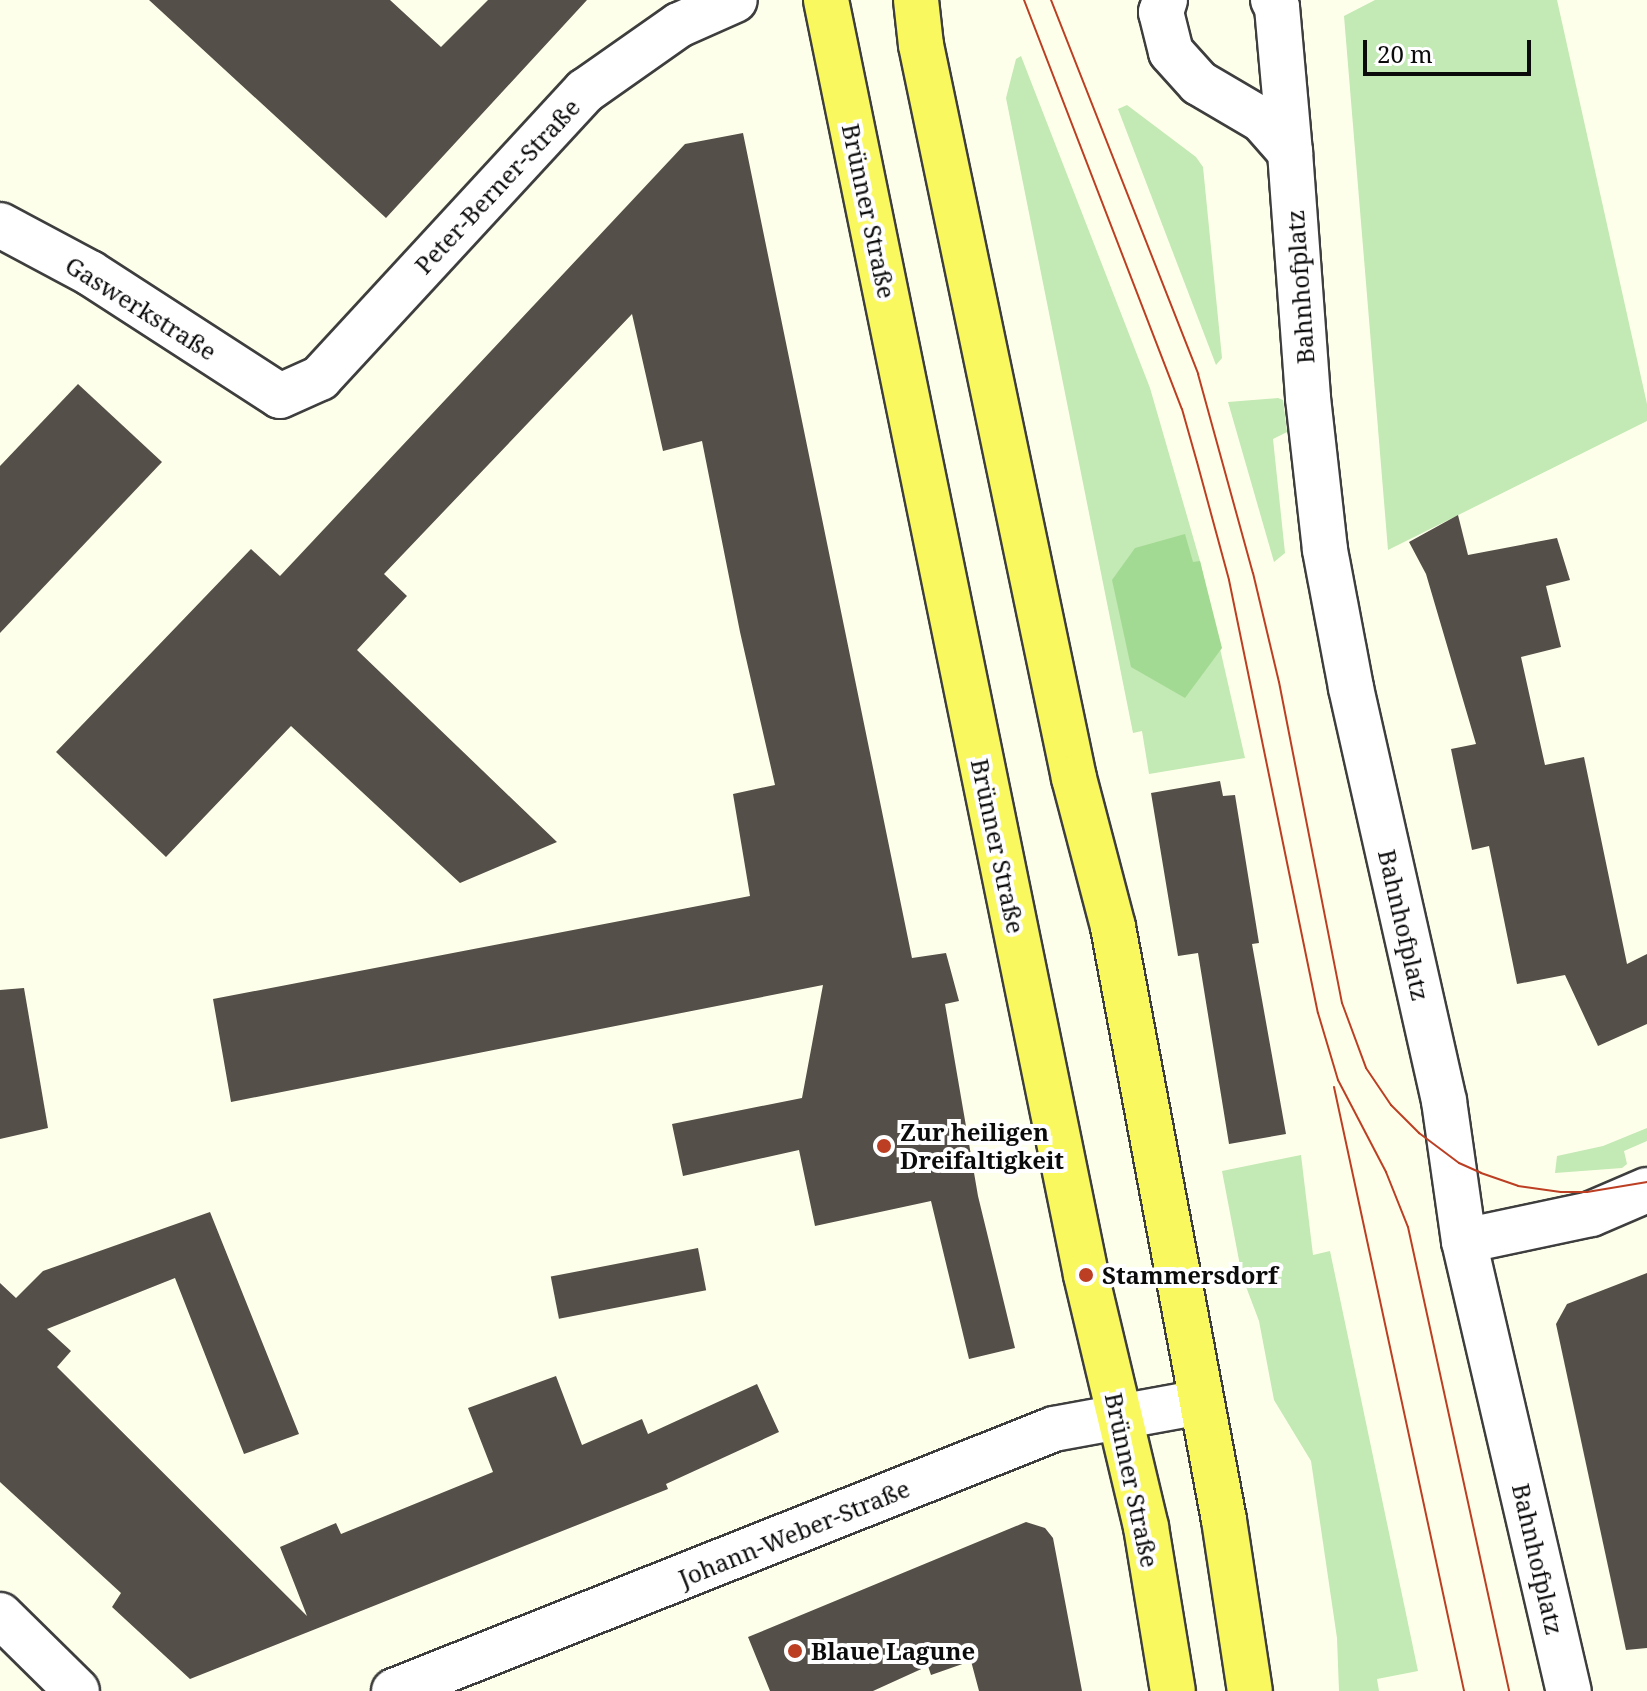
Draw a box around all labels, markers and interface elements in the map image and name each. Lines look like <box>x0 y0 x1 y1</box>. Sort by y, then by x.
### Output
scale bar <box>1367 24 1535 74</box>
text: 20 m <box>1377 37 1433 70</box>
street label: Peter-Berner-Straße <box>409 93 585 279</box>
street label: Brünner Straße <box>836 121 902 301</box>
street label: Bahnhofplatz <box>1280 209 1320 365</box>
street label: Gaswerkstraße <box>60 250 222 366</box>
street label: Brünner Straße <box>965 756 1031 936</box>
street label: Bahnhofplatz <box>1373 847 1435 1003</box>
place label: Zur heiligen Dreifaltigkeit <box>900 1118 1064 1174</box>
marker: Zur heiligen Dreifaltigkeit <box>875 1137 893 1155</box>
place label: Stammersdorf <box>1102 1261 1278 1289</box>
marker: Stammersdorf <box>1077 1266 1095 1284</box>
street label: Brünner Straße <box>1099 1390 1165 1570</box>
street label: Johann-Weber-Straße <box>674 1473 914 1593</box>
street label: Bahnhofplatz <box>1507 1481 1569 1637</box>
place label: Blaue Lagune <box>811 1637 975 1665</box>
marker: Blaue Lagune <box>786 1642 804 1660</box>

